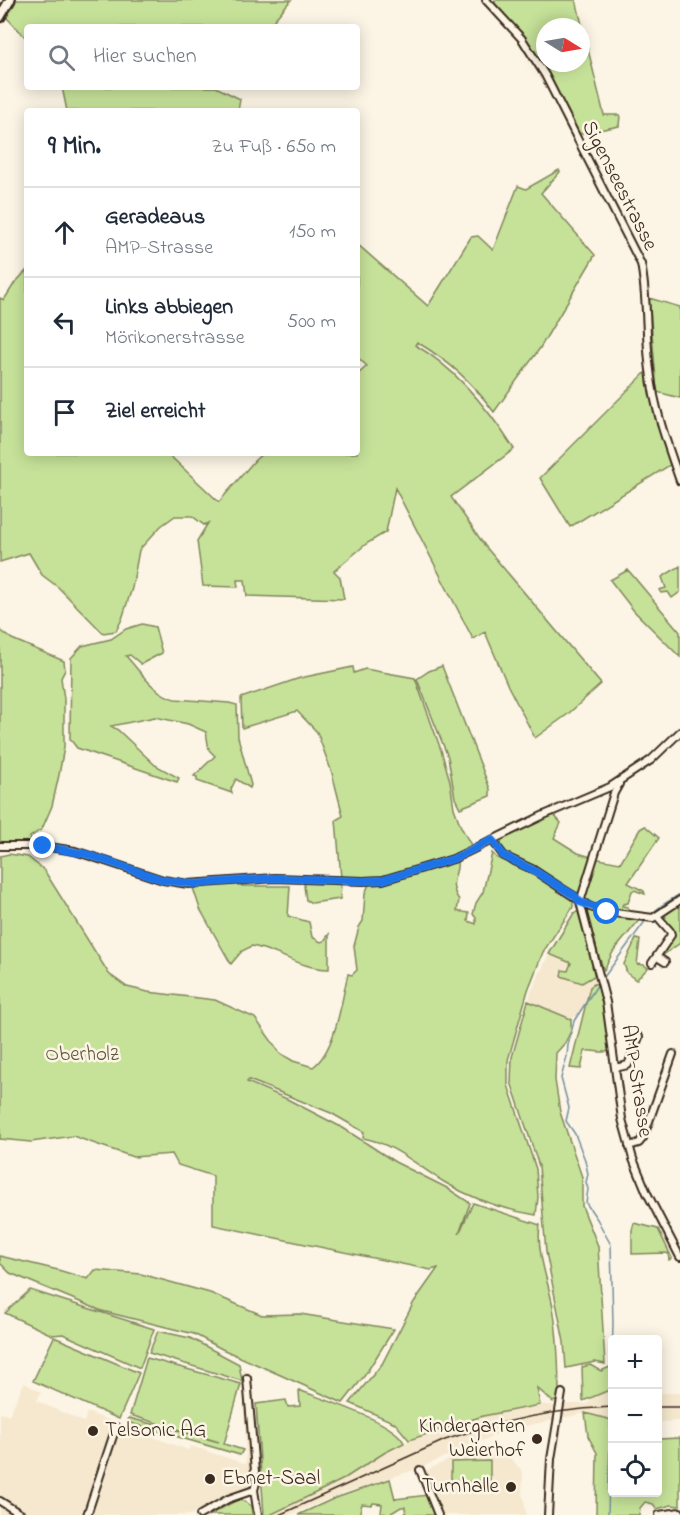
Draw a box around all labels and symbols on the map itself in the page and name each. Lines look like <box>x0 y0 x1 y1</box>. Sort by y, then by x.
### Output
north arrow <box>536 18 590 72</box>
street label: Sigenseestrasse <box>572 116 665 258</box>
route end <box>29 832 55 858</box>
route start <box>593 898 619 924</box>
street label: AMP-Strasse <box>612 1023 660 1140</box>
park label: Oberholz <box>45 1040 119 1070</box>
place label: Kindergarten Weierhof <box>419 1412 525 1466</box>
place label: Telsonic AG <box>105 1416 206 1446</box>
marker: Telsonic AG <box>86 1424 100 1438</box>
marker: Kindergarten Weierhof <box>530 1432 544 1446</box>
place label: Ebnet-Saal <box>222 1464 320 1494</box>
marker: Ebnet-Saal <box>203 1472 217 1486</box>
place label: Turnhalle <box>422 1472 500 1502</box>
marker: Turnhalle <box>504 1480 518 1494</box>

